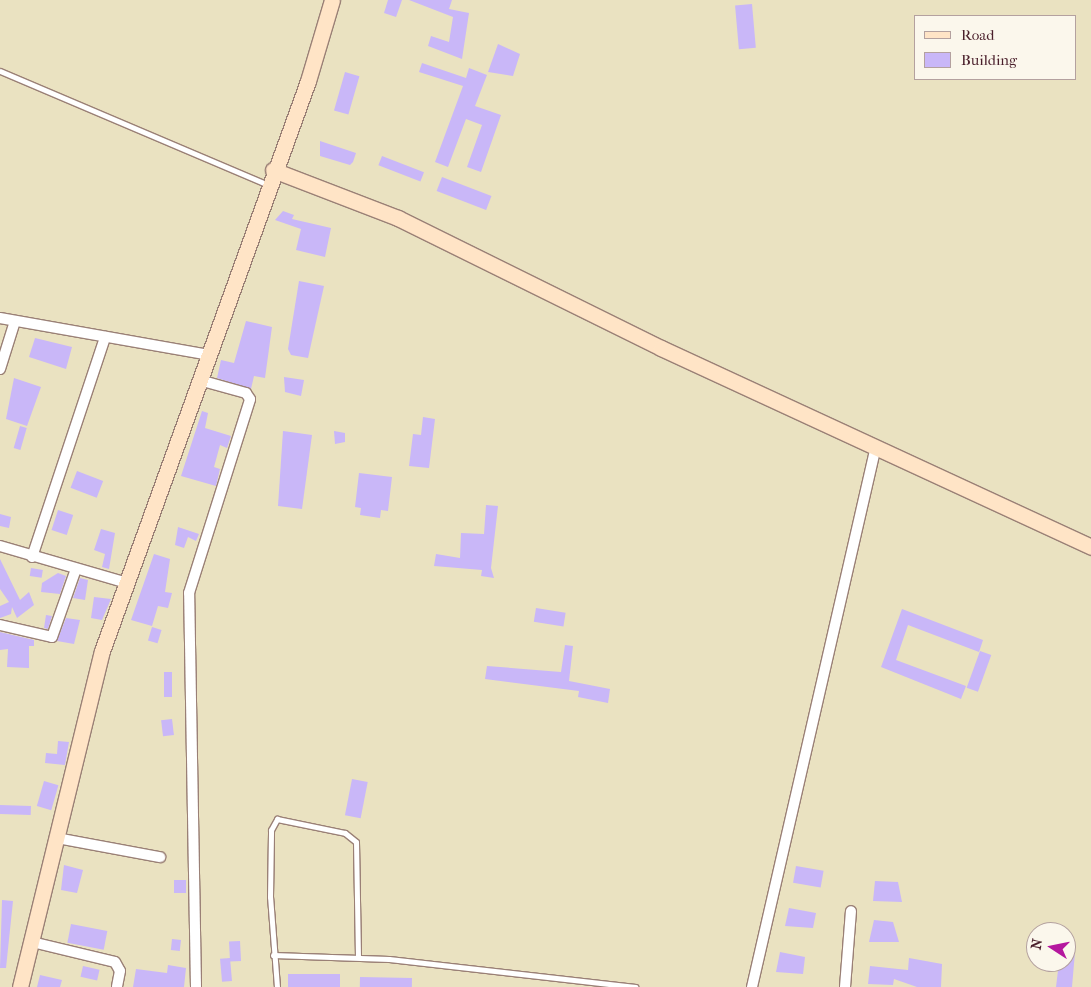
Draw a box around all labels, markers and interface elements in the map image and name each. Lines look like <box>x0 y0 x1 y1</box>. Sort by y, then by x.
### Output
legend <box>914 15 1076 80</box>
text: Road <box>961 26 994 44</box>
text: Building <box>961 51 1017 69</box>
north arrow <box>1026 922 1076 972</box>
text: N <box>1027 937 1046 951</box>

